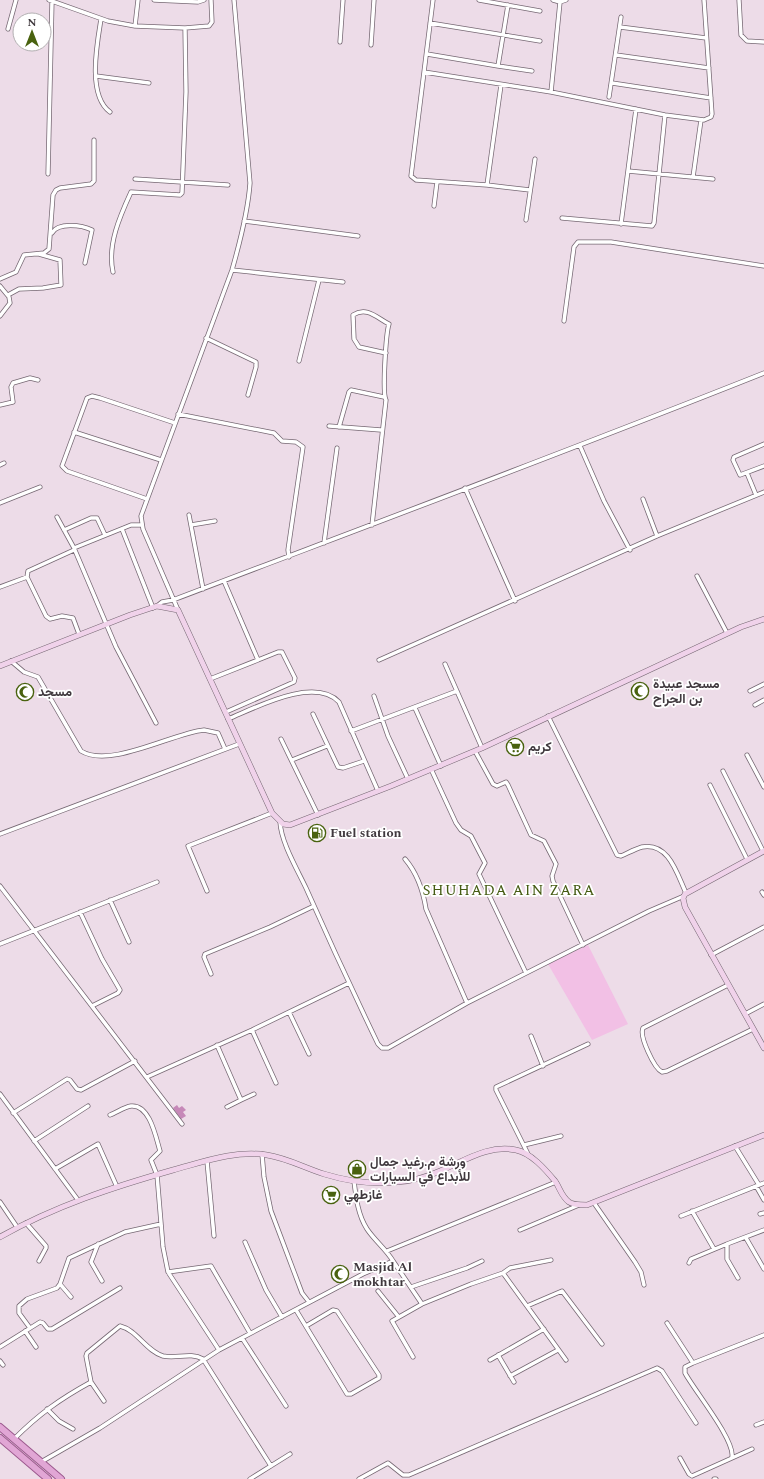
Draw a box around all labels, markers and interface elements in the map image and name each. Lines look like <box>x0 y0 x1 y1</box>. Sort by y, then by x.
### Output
north arrow <box>12 12 52 52</box>
text: N <box>28 14 37 31</box>
place label: مسجد عبيدة بن الجراح <box>653 674 720 709</box>
mosque icon: مسجد عبيدة بن الجراح <box>630 681 650 701</box>
mosque icon: مسجد <box>15 682 35 702</box>
place label: مسجد <box>38 682 72 702</box>
supermarket icon: كريم <box>505 737 525 757</box>
place label: كريم <box>528 737 552 757</box>
fuel station icon: Fuel station <box>307 823 327 843</box>
place label: Fuel station <box>330 823 402 843</box>
district label: SHUHADA AIN ZARA <box>423 879 595 902</box>
place label: ورشة م.رغيد جمال للأبداع في السيارات <box>370 1152 471 1187</box>
shop icon: ورشة م.رغيد جمال للأبداع في السيارات <box>347 1159 367 1179</box>
supermarket icon: غازطهي <box>321 1185 341 1205</box>
place label: غازطهي <box>344 1185 382 1205</box>
place label: Masjid Al mokhtar <box>353 1257 412 1292</box>
mosque icon: Masjid Al mokhtar <box>330 1264 350 1284</box>

